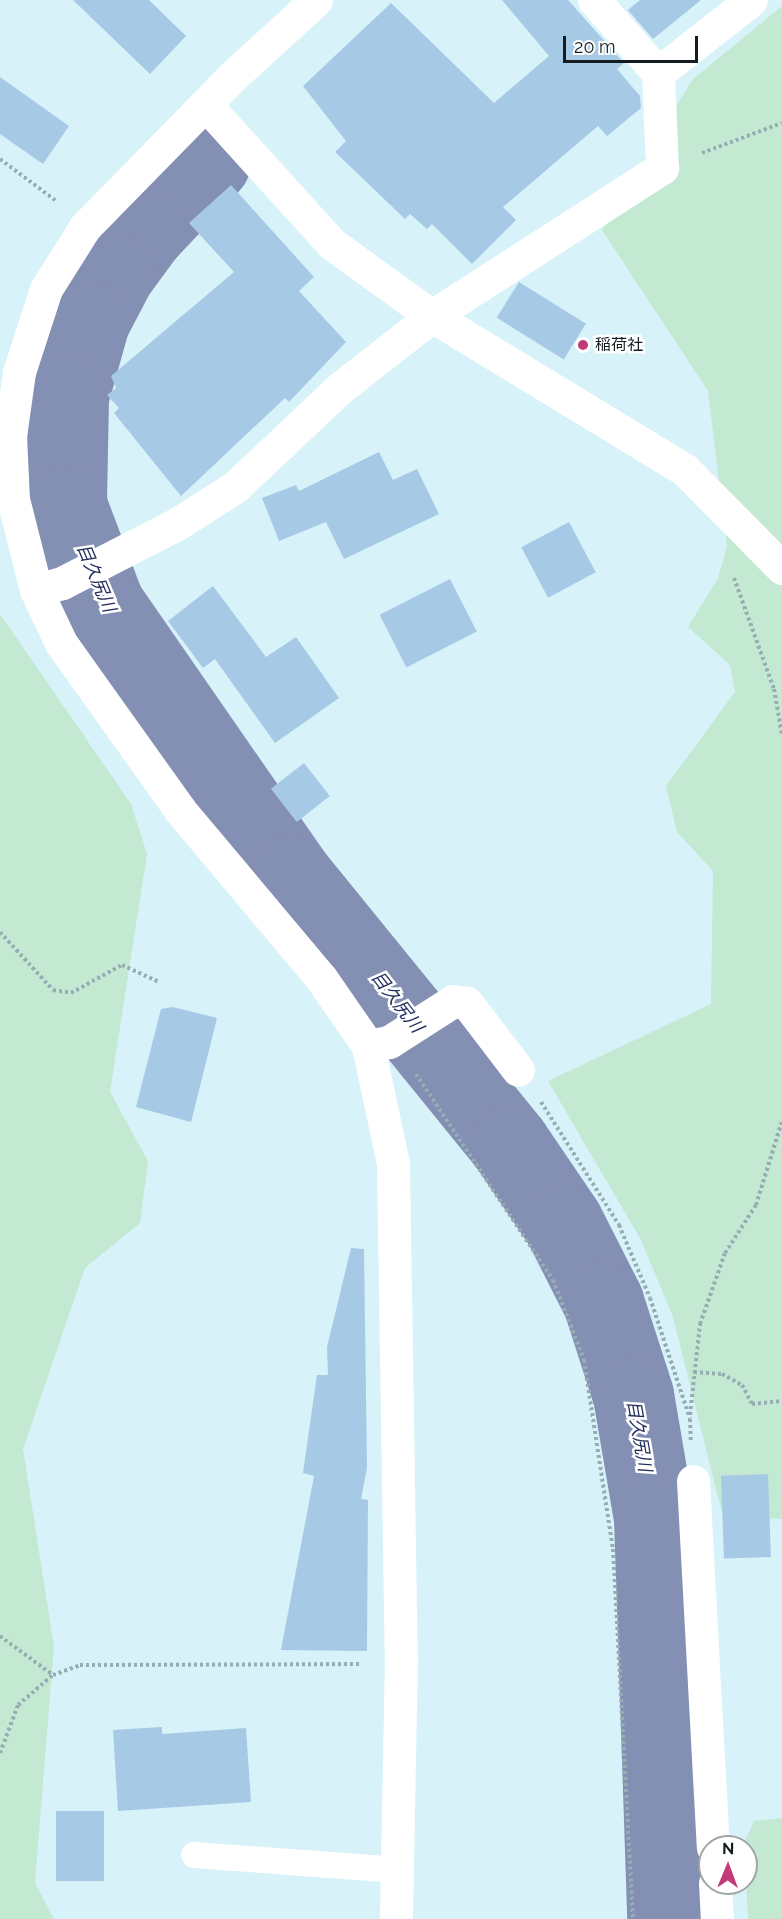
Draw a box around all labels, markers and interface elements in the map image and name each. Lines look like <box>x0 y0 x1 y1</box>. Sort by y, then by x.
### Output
scale bar <box>566 24 701 62</box>
text: 20 m <box>574 36 616 57</box>
place label: 稲荷社 <box>595 335 643 355</box>
marker: 稲荷社 <box>576 338 590 352</box>
water label: 目久尻川 <box>72 541 120 615</box>
water label: 目久尻川 <box>366 967 428 1037</box>
water label: 目久尻川 <box>622 1399 656 1473</box>
north arrow <box>698 1835 758 1895</box>
text: N <box>722 1839 735 1858</box>

